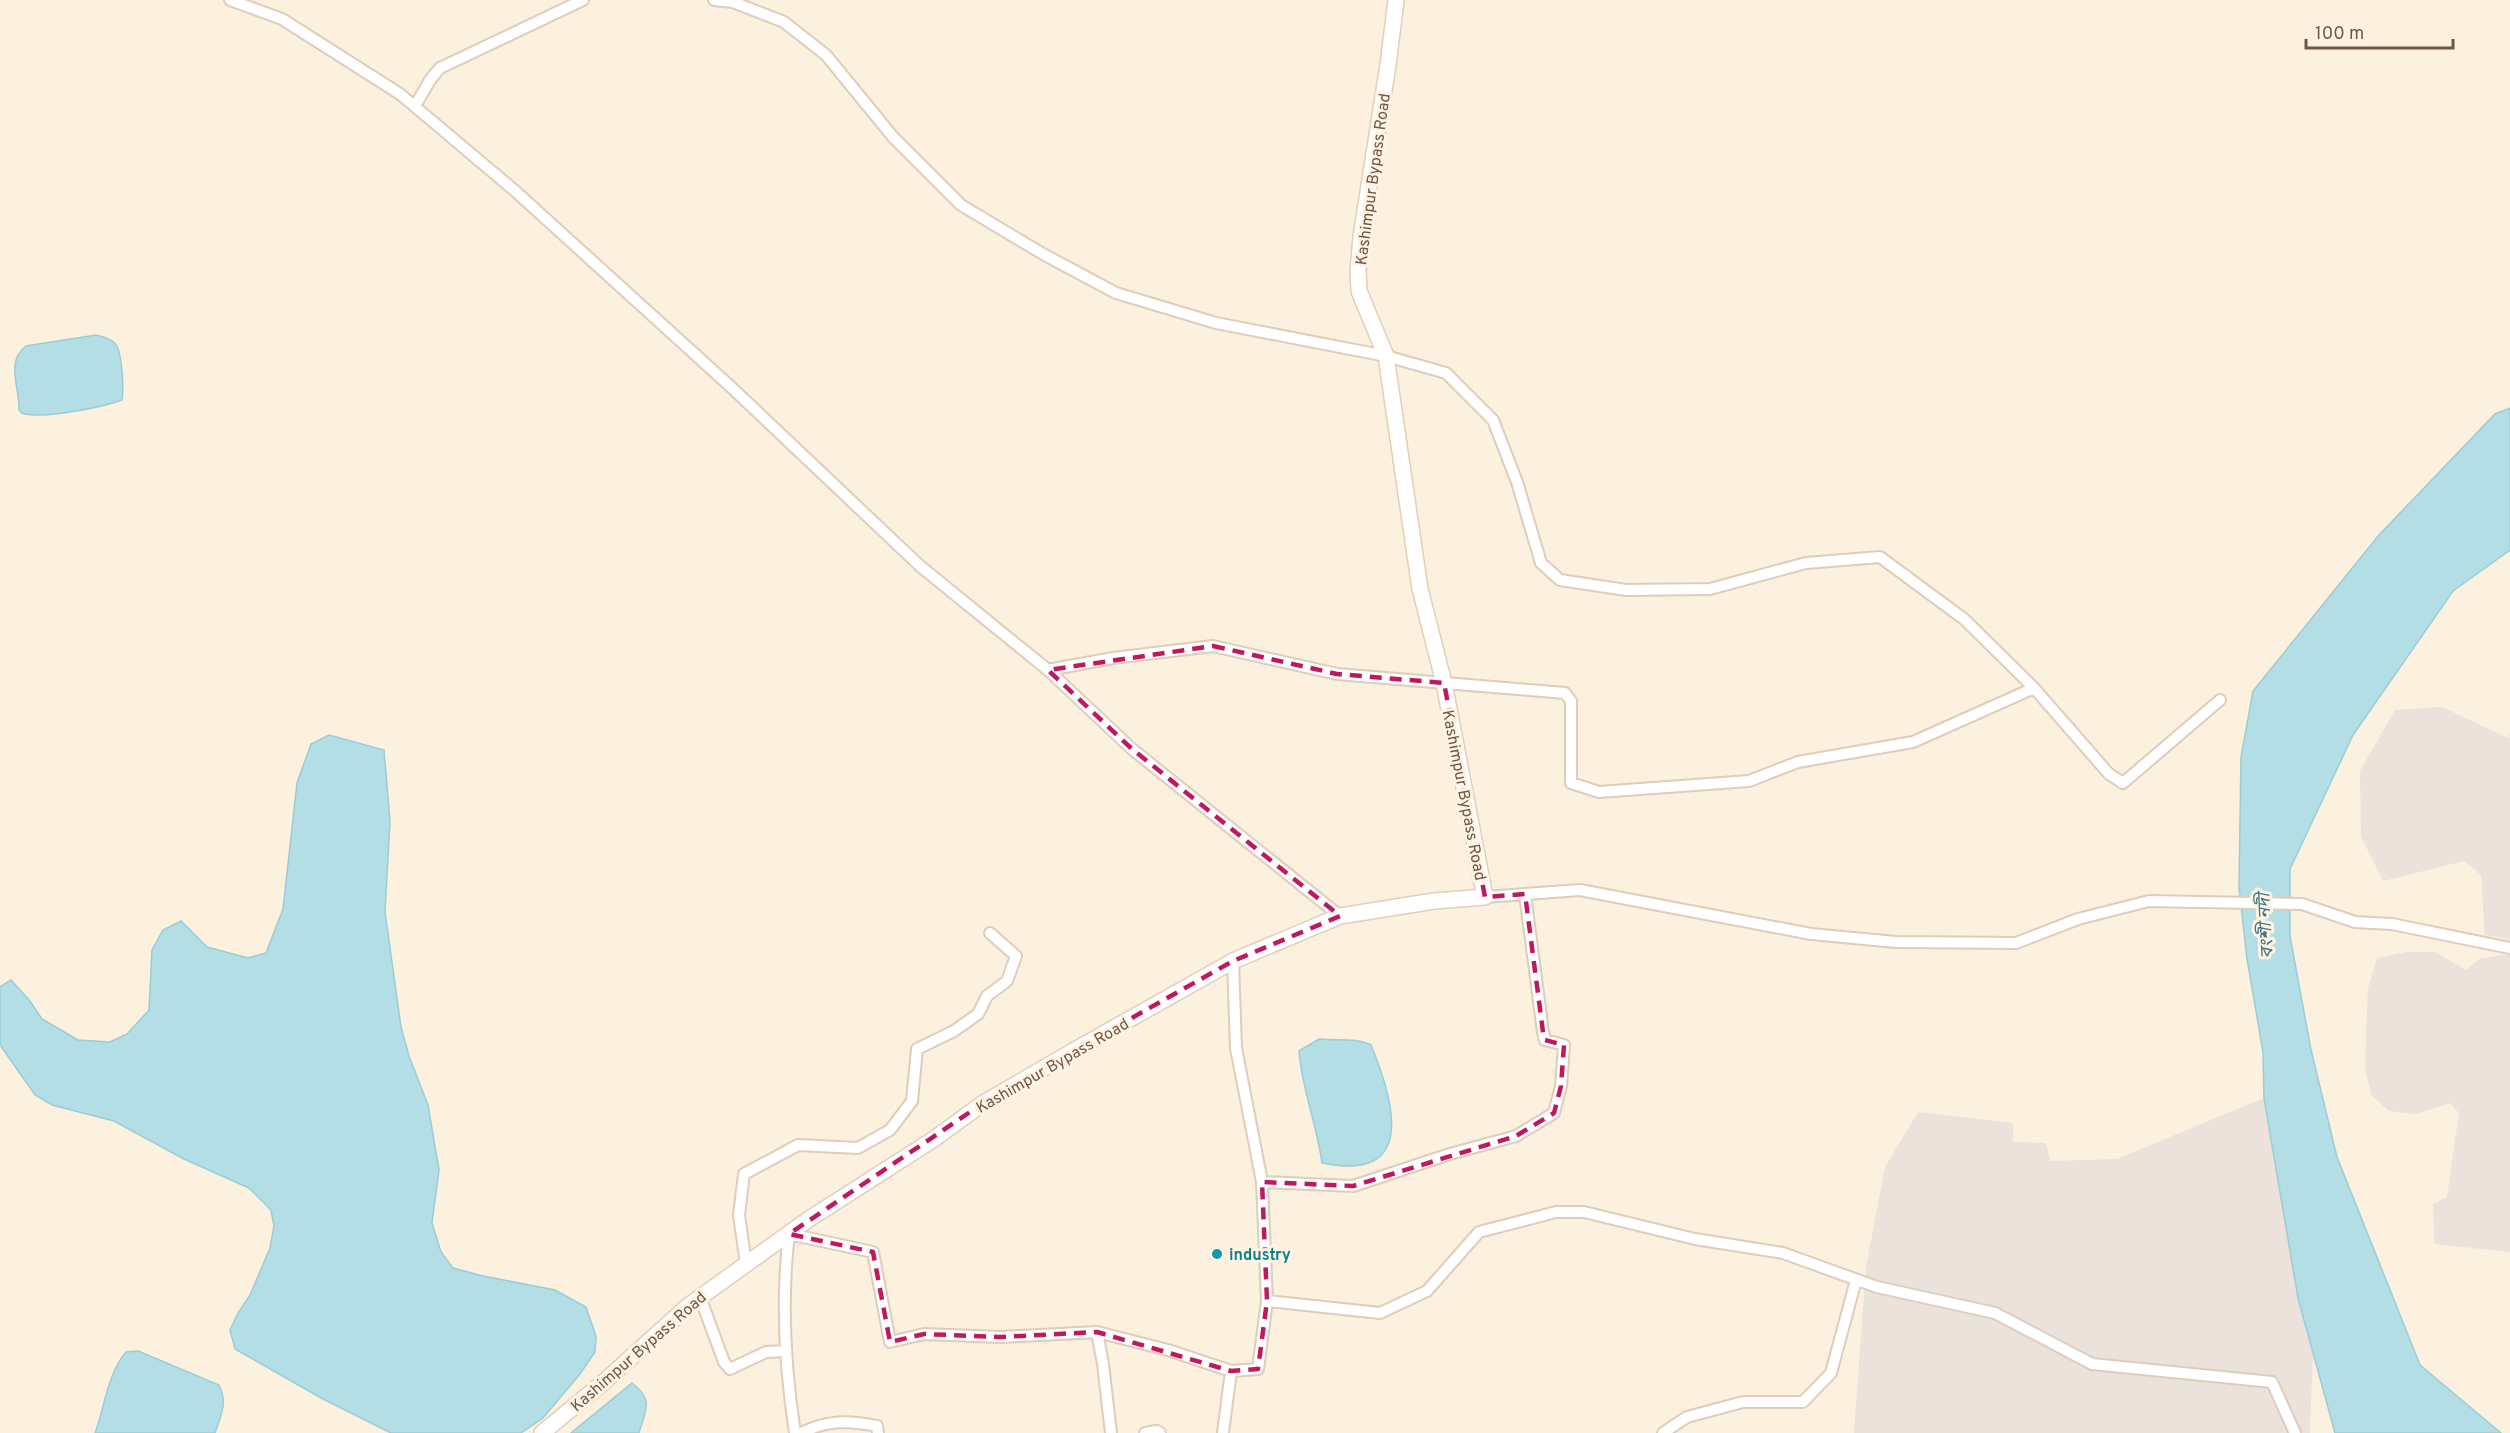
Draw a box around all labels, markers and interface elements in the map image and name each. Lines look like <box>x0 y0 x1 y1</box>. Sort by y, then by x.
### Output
scale bar <box>2306 12 2453 50</box>
text: 100 m <box>2315 23 2364 46</box>
street label: Kashimpur Bypass Road <box>1352 92 1396 267</box>
street label: Kashimpur Bypass Road <box>1437 708 1489 882</box>
water label: বংশী নদী <box>2252 889 2280 959</box>
street label: Kashimpur Bypass Road <box>973 1015 1133 1119</box>
place label: industry <box>1229 1246 1291 1266</box>
marker: industry <box>1210 1247 1224 1261</box>
street label: Kashimpur Bypass Road <box>567 1288 711 1417</box>

